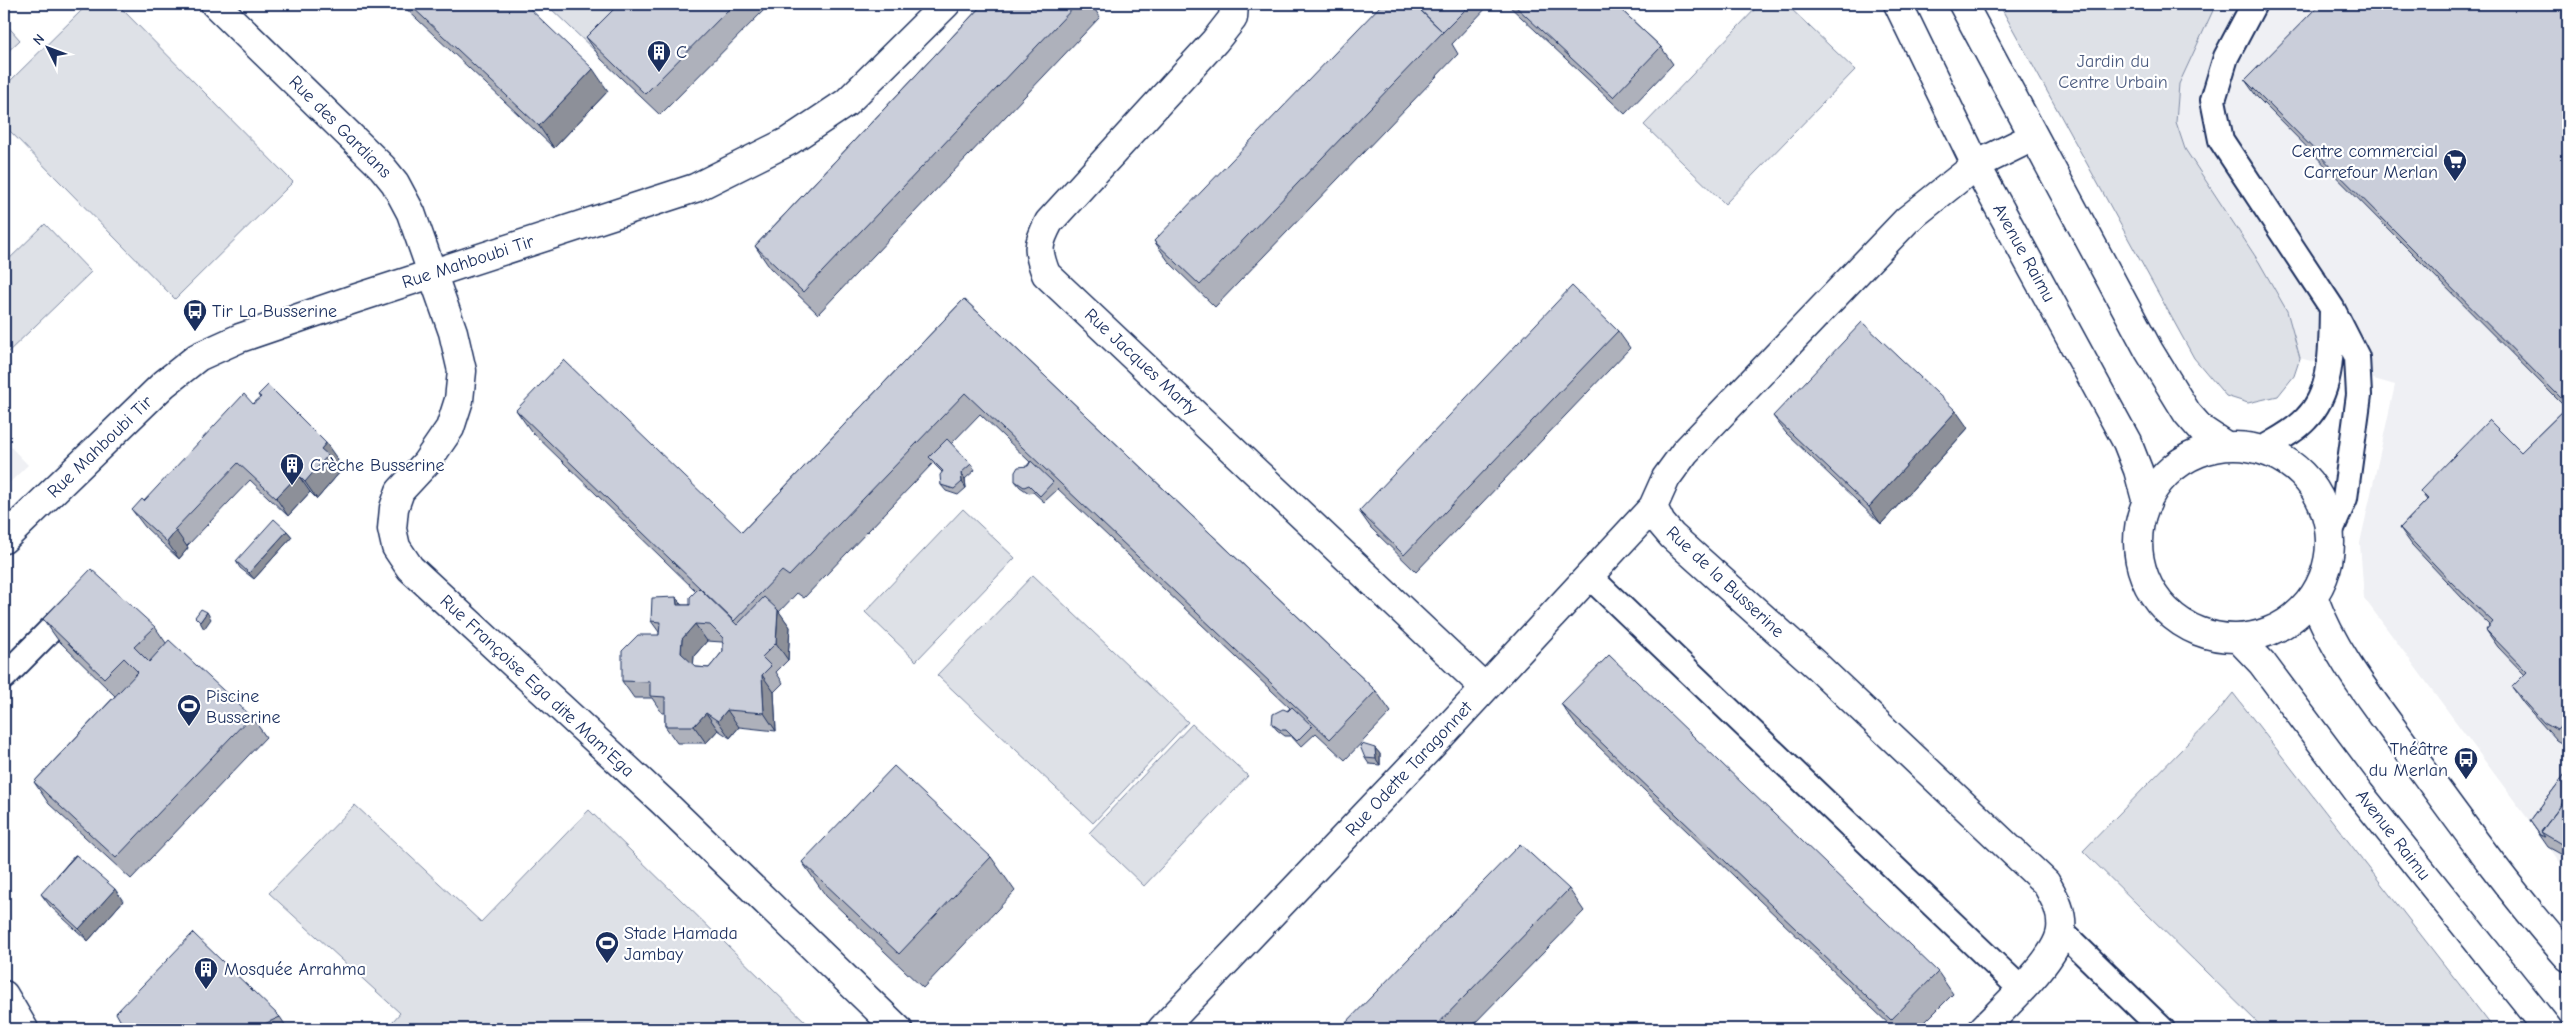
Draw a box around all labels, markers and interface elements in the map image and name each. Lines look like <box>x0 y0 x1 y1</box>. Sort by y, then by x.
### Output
north arrow <box>22 22 72 72</box>
text: N <box>29 31 48 49</box>
building icon: C <box>646 39 672 73</box>
place label: C <box>676 42 687 63</box>
park label: Jardin du Centre Urbain <box>2058 51 2168 93</box>
street label: Rue des Gardians <box>284 71 396 183</box>
place label: Centre commercial Carrefour Merlan <box>2291 141 2438 183</box>
supermarket icon: Centre commercial Carrefour Merlan <box>2442 148 2468 182</box>
street label: Avenue Raimu <box>1988 200 2060 306</box>
street label: Rue Mahboubi Tir <box>399 230 538 293</box>
bus stop icon: Tir La Busserine <box>182 298 208 332</box>
place label: Tir La Busserine <box>212 301 337 322</box>
street label: Rue Jacques Marty <box>1080 304 1203 420</box>
street label: Rue Mahboubi Tir <box>43 391 157 502</box>
building icon: Crèche Busserine <box>279 452 305 486</box>
place label: Crèche Busserine <box>310 455 445 476</box>
street label: Rue de la Busserine <box>1662 522 1788 642</box>
street label: Rue Françoise Ega dite Mam'Ega <box>436 590 638 782</box>
place label: Piscine Busserine <box>206 686 281 728</box>
sports icon: Piscine Busserine <box>176 693 202 727</box>
street label: Rue Odette Taragonnet <box>1341 697 1477 841</box>
place label: Théâtre du Merlan <box>2369 739 2448 781</box>
bus stop icon: Théâtre du Merlan <box>2453 746 2479 780</box>
street label: Avenue Raimu <box>2351 786 2435 884</box>
place label: Stade Hamada Jambay <box>624 923 738 965</box>
sports icon: Stade Hamada Jambay <box>594 930 620 964</box>
building icon: Mosquée Arrahma <box>193 956 219 990</box>
place label: Mosquée Arrahma <box>224 959 366 980</box>

